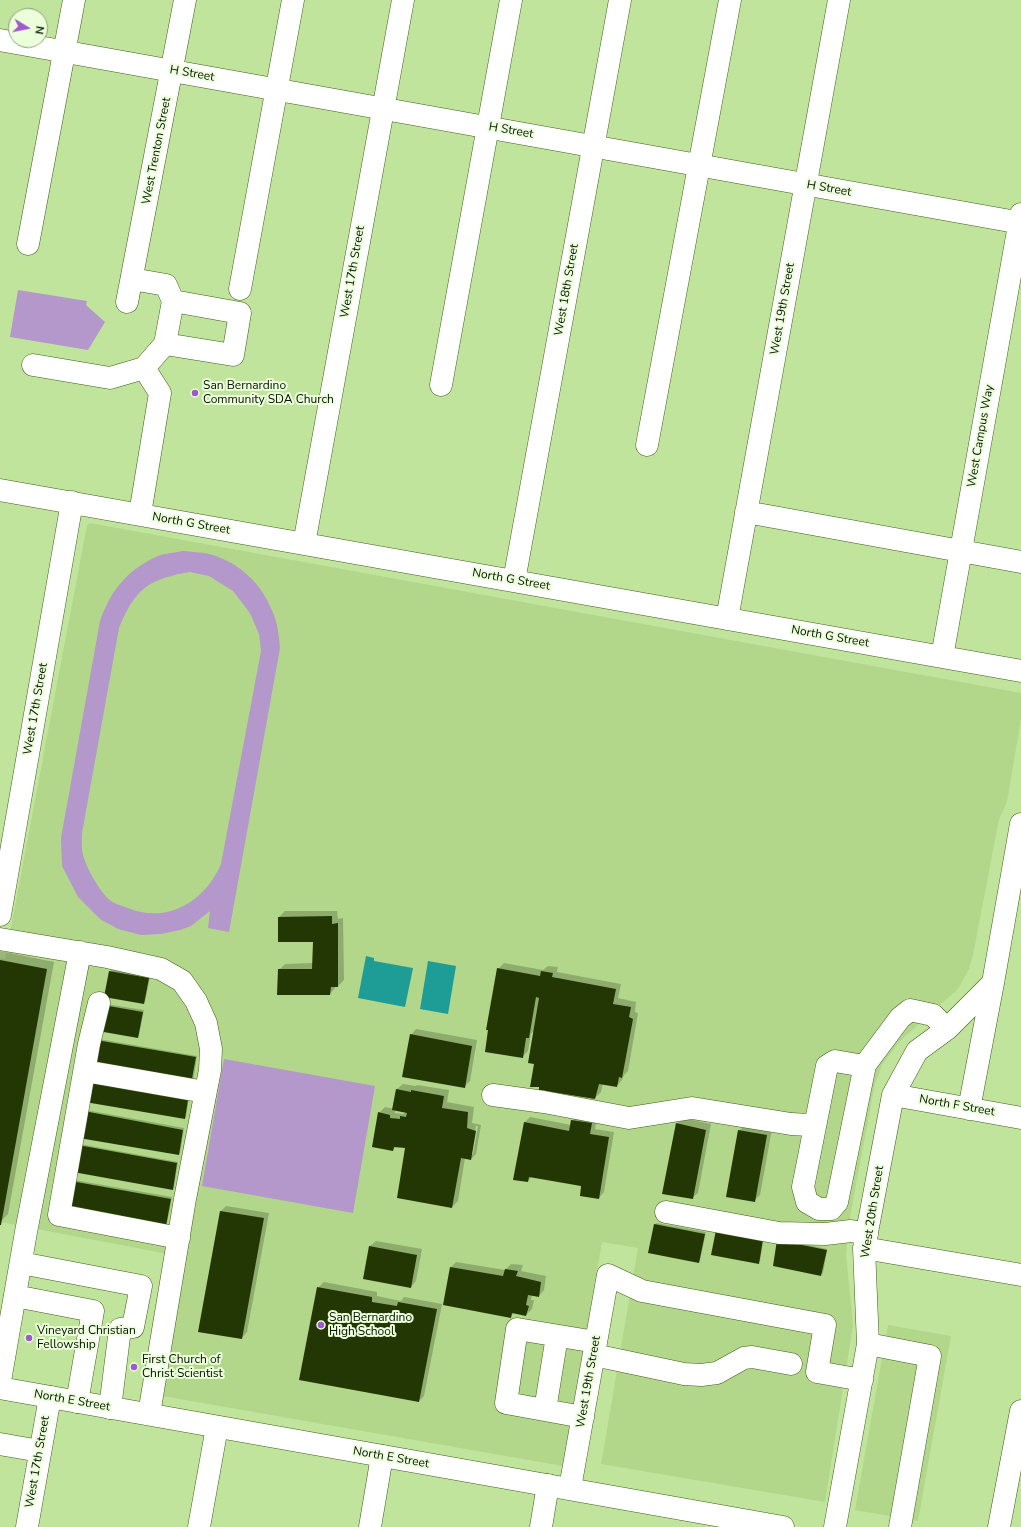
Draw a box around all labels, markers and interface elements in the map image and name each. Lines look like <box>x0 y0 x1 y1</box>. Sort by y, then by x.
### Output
north arrow <box>8 8 48 48</box>
text: N <box>31 25 47 35</box>
street label: H Street <box>169 63 215 85</box>
street label: West Trenton Street <box>140 96 174 206</box>
street label: H Street <box>488 120 534 142</box>
street label: H Street <box>806 178 852 200</box>
street label: West 17th Street <box>338 225 368 319</box>
street label: West 18th Street <box>552 243 582 337</box>
street label: West 19th Street <box>768 262 798 356</box>
place label: San Bernardino Community SDA Church <box>203 379 334 407</box>
street label: West Campus Way <box>965 384 997 488</box>
marker: San Bernardino Community SDA Church <box>190 388 200 398</box>
street label: North G Street <box>151 510 231 538</box>
street label: North G Street <box>471 566 551 594</box>
street label: North G Street <box>790 623 870 651</box>
street label: West 17th Street <box>21 662 51 756</box>
street label: North F Street <box>918 1092 996 1120</box>
street label: West 20th Street <box>859 1165 887 1259</box>
place label: San Bernardino High School <box>329 1311 412 1339</box>
marker: San Bernardino High School <box>316 1320 326 1330</box>
place label: Vineyard Christian Fellowship <box>37 1324 136 1352</box>
marker: Vineyard Christian Fellowship <box>24 1333 34 1343</box>
street label: West 19th Street <box>574 1335 604 1429</box>
place label: First Church of Christ Scientist <box>142 1353 223 1381</box>
marker: First Church of Christ Scientist <box>129 1362 139 1372</box>
street label: North E Street <box>33 1387 111 1415</box>
street label: West 17th Street <box>23 1415 53 1509</box>
street label: North E Street <box>352 1444 430 1472</box>

